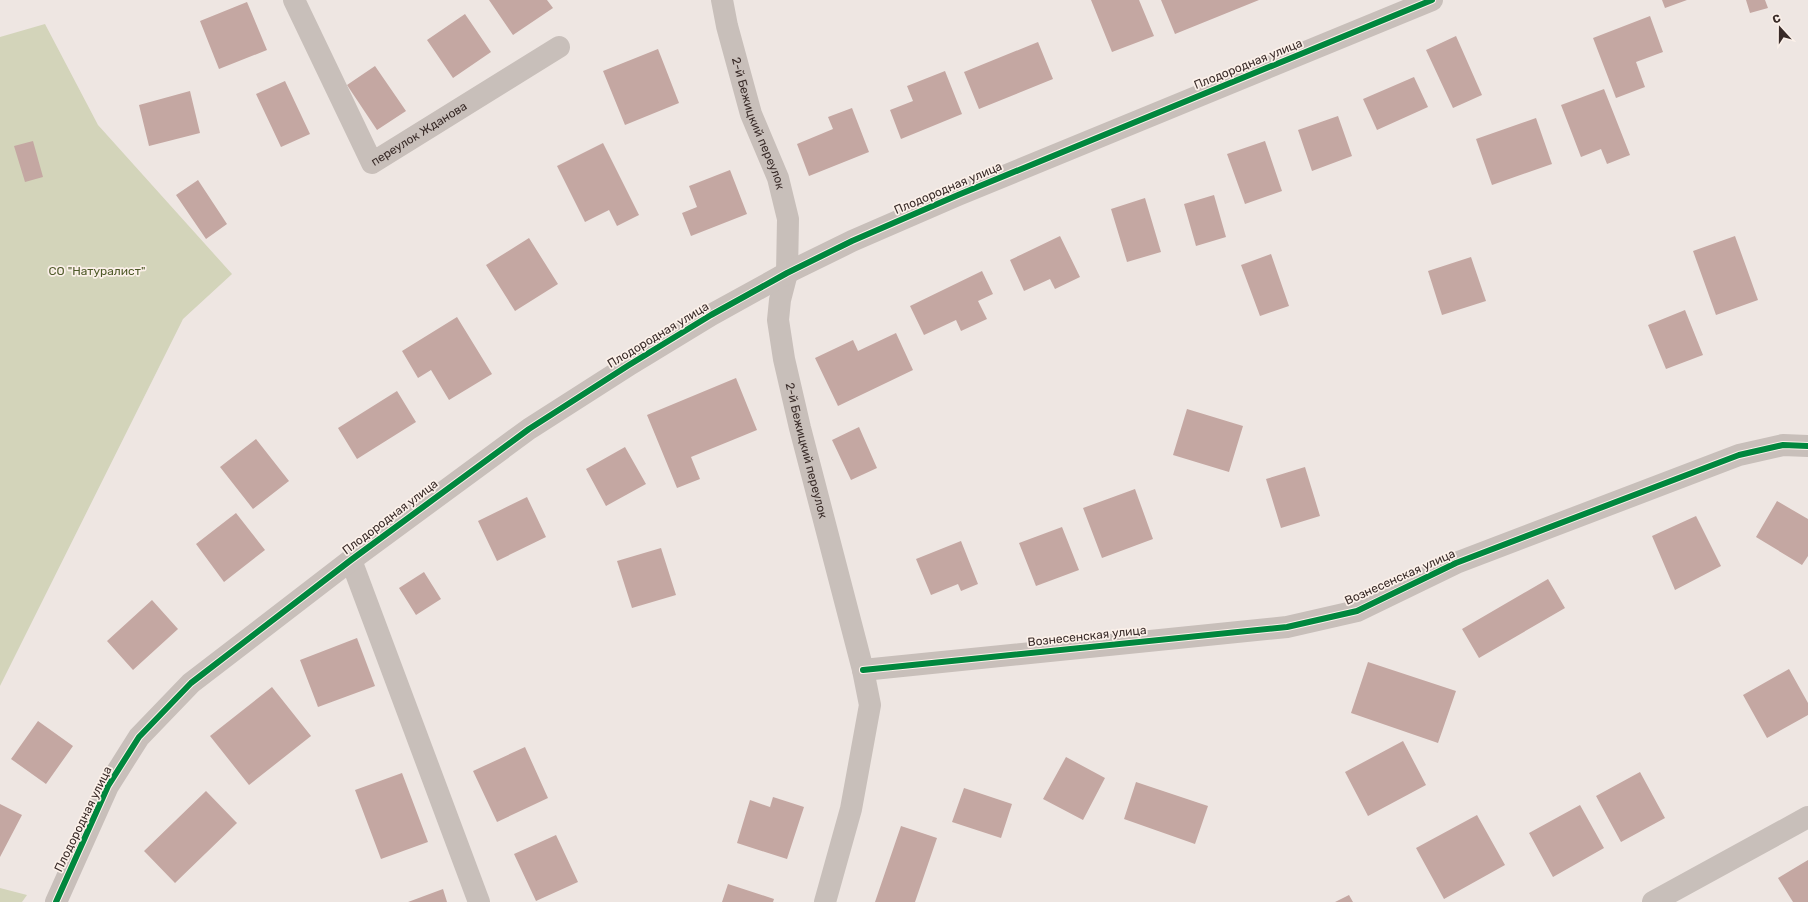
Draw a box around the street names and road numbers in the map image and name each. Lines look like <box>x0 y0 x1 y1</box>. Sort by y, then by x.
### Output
street label: Плодородная улица <box>1192 36 1304 92</box>
street label: 2-й Бежицкий переулок <box>729 56 788 192</box>
street label: переулок Жданова <box>368 99 470 169</box>
street label: Плодородная улица <box>892 159 1004 217</box>
street label: Плодородная улица <box>605 299 711 371</box>
street label: 2-й Бежицкий переулок <box>783 381 830 520</box>
street label: Плодородная улица <box>340 477 440 557</box>
street label: Вознесенская улица <box>1343 546 1457 608</box>
street label: Вознесенская улица <box>1027 623 1147 649</box>
street label: Плодородная улица <box>51 764 115 874</box>

